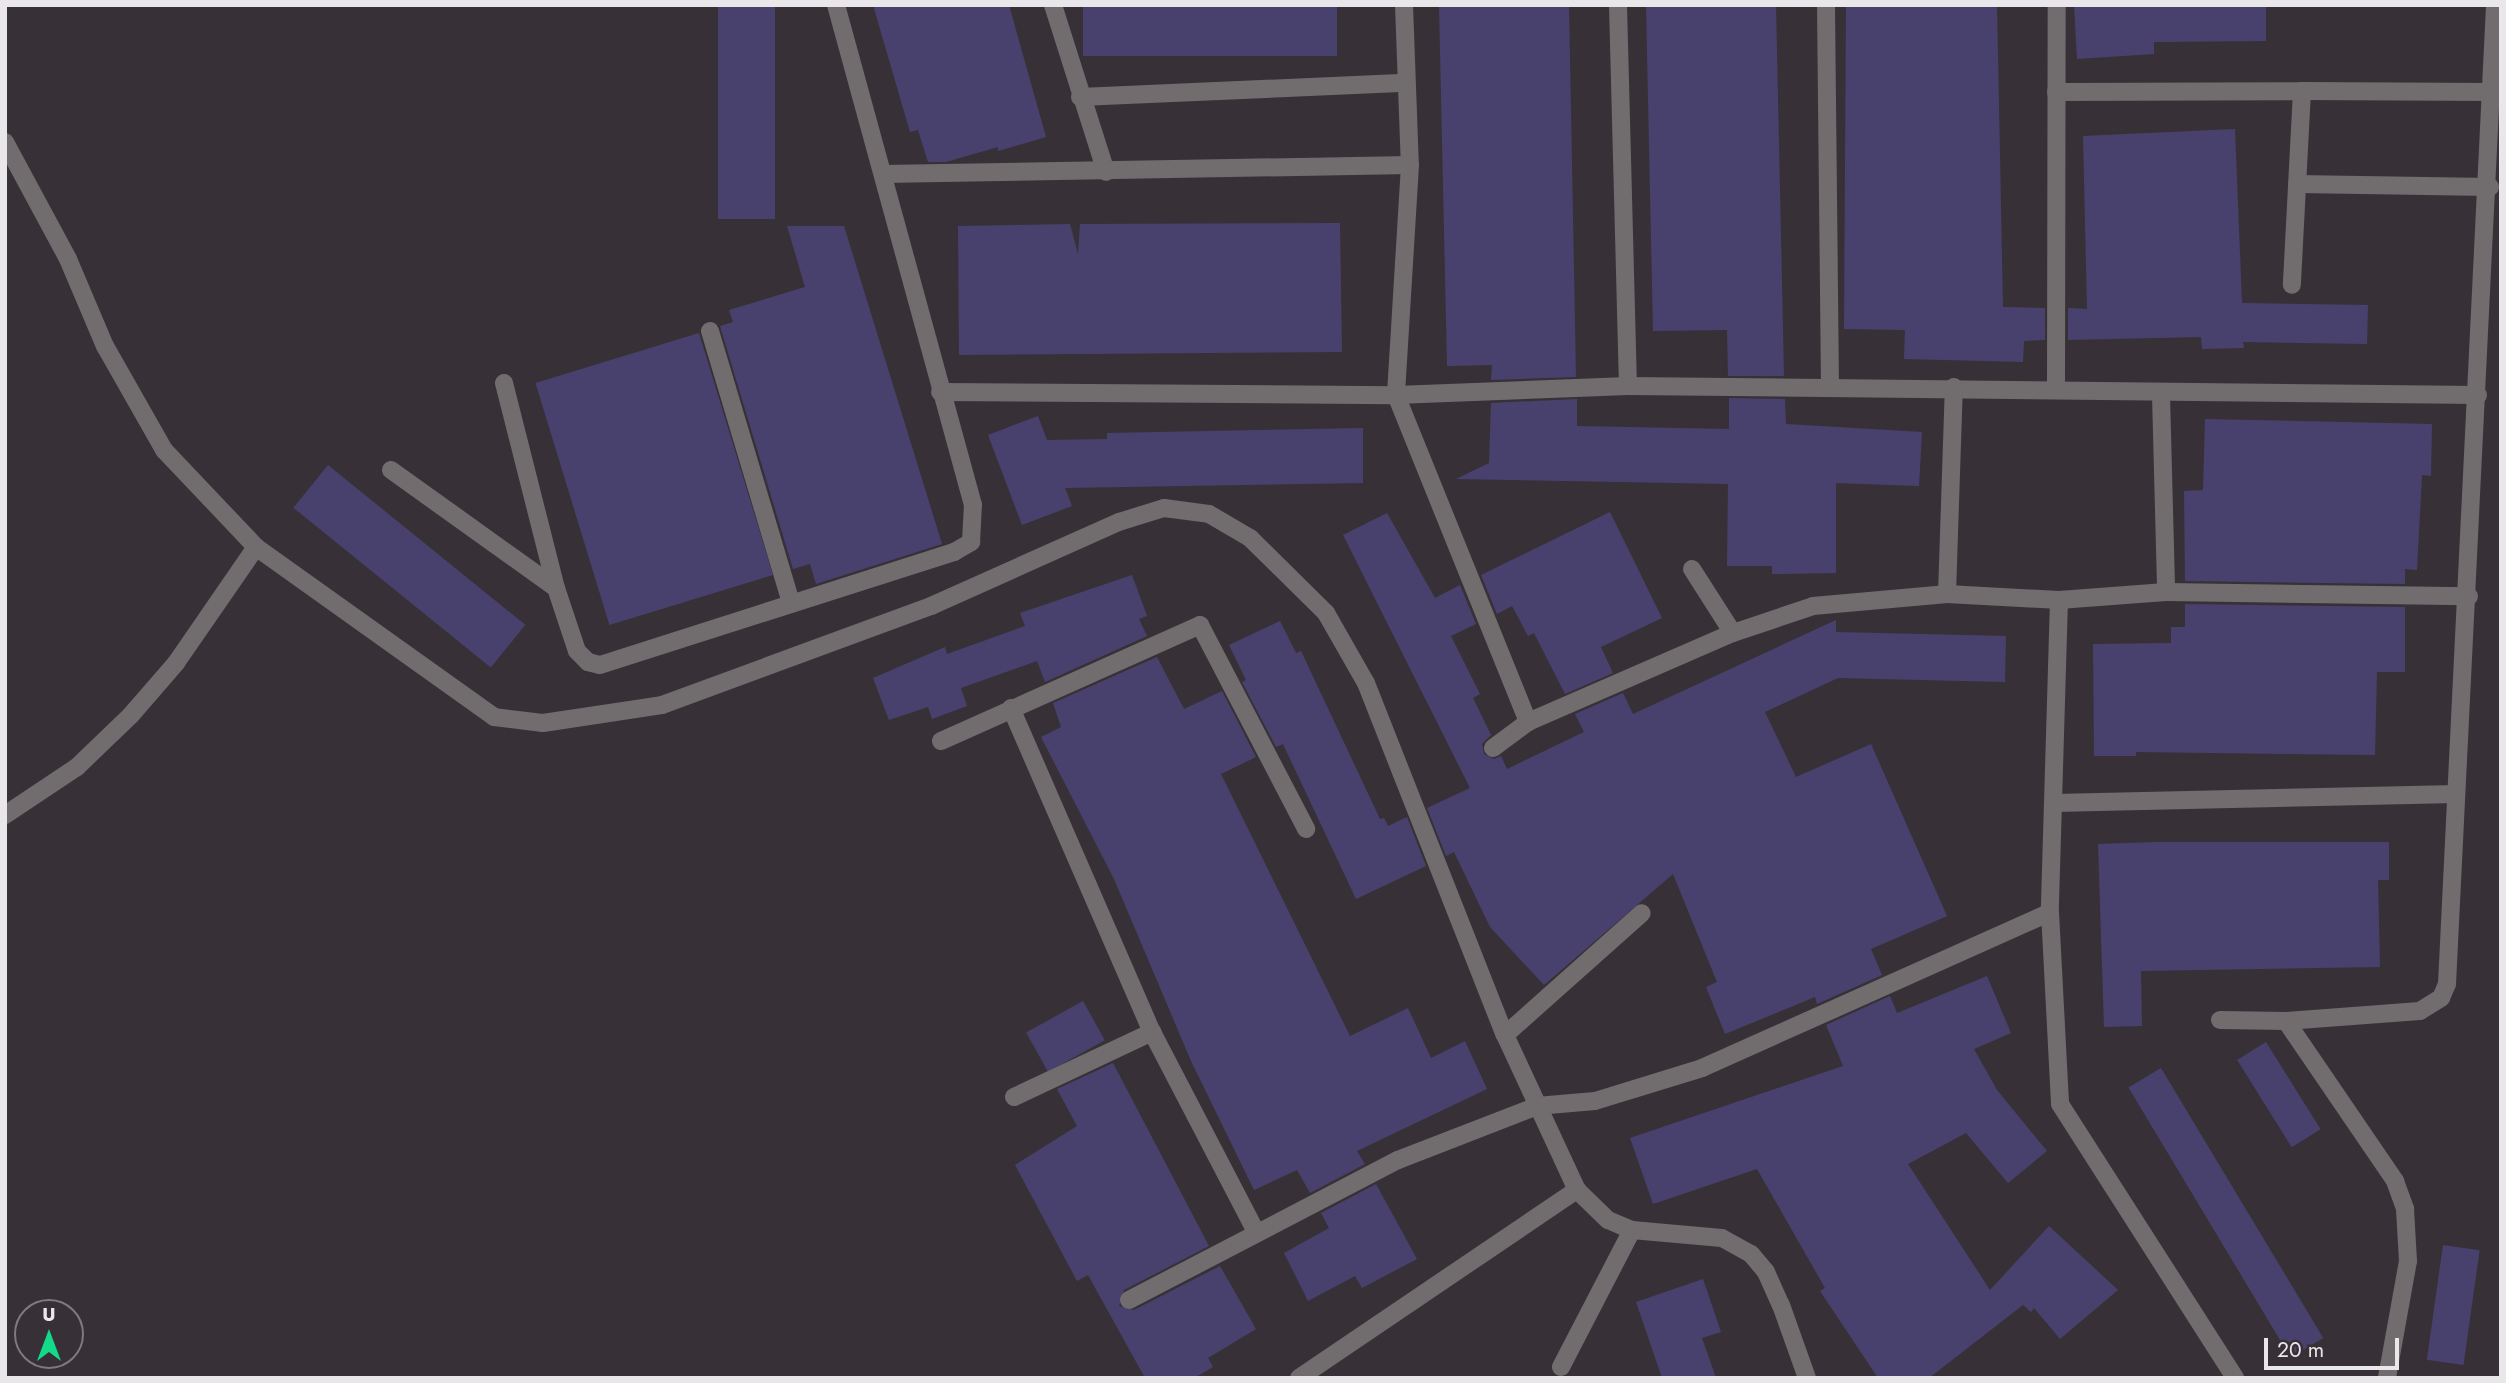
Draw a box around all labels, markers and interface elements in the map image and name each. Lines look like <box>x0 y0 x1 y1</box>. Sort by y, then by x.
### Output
north arrow <box>14 1299 84 1369</box>
text: U <box>42 1301 56 1328</box>
scale bar <box>2268 1324 2403 1368</box>
text: 20 m <box>2277 1335 2324 1365</box>

